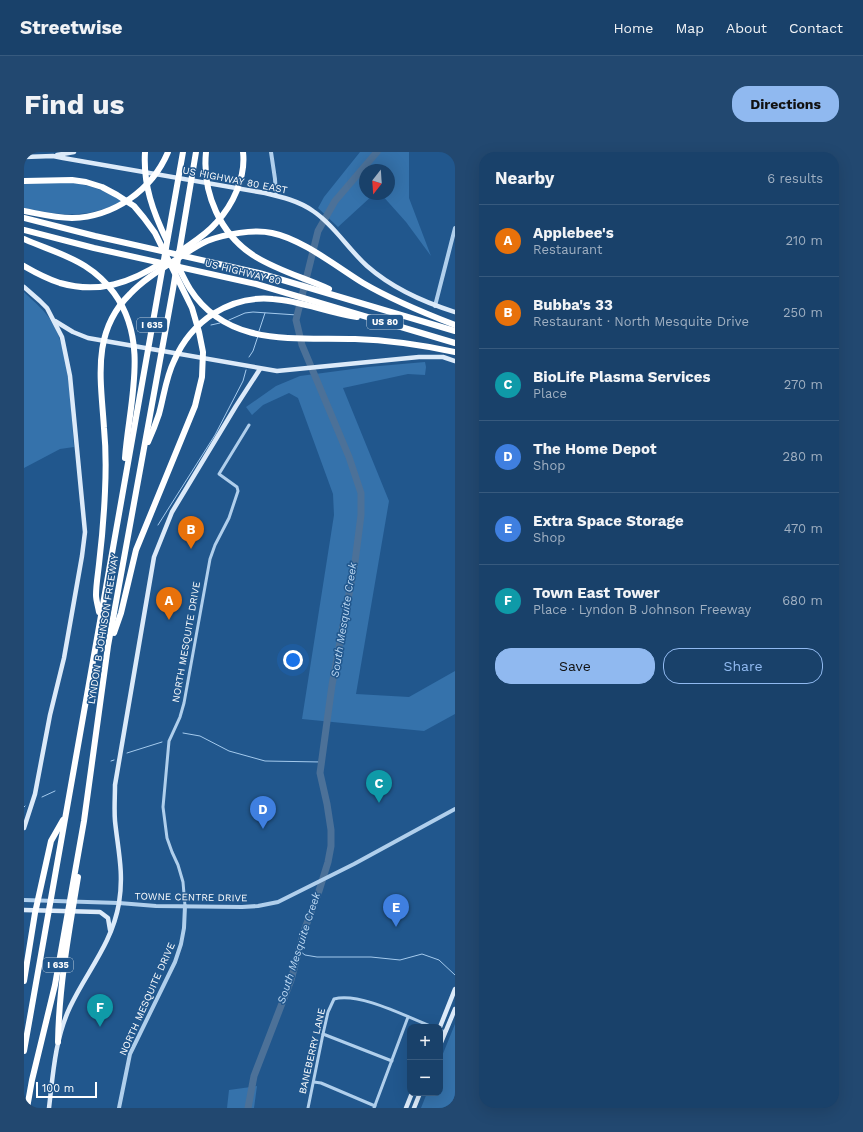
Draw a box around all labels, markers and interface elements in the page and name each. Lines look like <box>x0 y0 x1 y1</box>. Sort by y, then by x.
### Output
text: Streetwise <box>20 16 123 39</box>
text: Home <box>613 20 653 36</box>
text: Map <box>675 20 704 36</box>
text: About <box>726 20 767 36</box>
text: Contact <box>789 20 843 36</box>
button: Directions <box>732 86 839 122</box>
text: Find us <box>24 88 124 121</box>
street label: US HIGHWAY 80 EAST <box>182 164 288 196</box>
north arrow <box>359 164 395 200</box>
text: Nearby <box>495 168 554 188</box>
text: 6 results <box>767 171 823 186</box>
text: Applebee's <box>533 224 614 242</box>
text: A <box>504 233 512 248</box>
text: 210 m <box>785 233 823 248</box>
text: Restaurant <box>533 242 603 257</box>
street label: US HIGHWAY 80 <box>204 257 282 287</box>
text: Bubba's 33 <box>533 296 613 314</box>
text: B <box>504 305 512 320</box>
text: 250 m <box>783 305 823 320</box>
text: Restaurant · North Mesquite Drive <box>533 314 749 329</box>
road number: US 80 <box>367 315 403 329</box>
road number: I 635 <box>137 318 167 332</box>
text: BioLife Plasma Services <box>533 368 711 386</box>
text: C <box>504 377 512 392</box>
text: 270 m <box>784 377 823 392</box>
text: Place <box>533 386 567 401</box>
text: The Home Depot <box>533 440 656 458</box>
text: D <box>503 449 513 464</box>
text: 280 m <box>783 449 823 464</box>
text: Shop <box>533 458 565 473</box>
text: Extra Space Storage <box>533 512 684 530</box>
pin: B <box>178 516 204 549</box>
text: E <box>504 521 512 536</box>
text: 470 m <box>784 521 823 536</box>
text: Shop <box>533 530 565 545</box>
street label: LYNDON B JOHNSON FREEWAY <box>86 553 120 705</box>
water label: South Mesquite Creek <box>328 561 360 678</box>
street label: NORTH MESQUITE DRIVE <box>170 581 202 703</box>
text: Town East Tower <box>533 584 660 602</box>
pin: A <box>156 587 182 620</box>
text: F <box>504 593 512 608</box>
text: 680 m <box>782 593 823 608</box>
text: Place · Lyndon B Johnson Freeway <box>533 602 751 617</box>
button: Save <box>495 648 655 684</box>
button: Share <box>663 648 823 684</box>
your location <box>283 650 303 670</box>
pin: C <box>366 770 392 803</box>
pin: D <box>250 796 276 829</box>
water label: South Mesquite Creek <box>275 890 323 1005</box>
street label: TOWNE CENTRE DRIVE <box>135 891 247 903</box>
pin: E <box>383 894 409 927</box>
street label: NORTH MESQUITE DRIVE <box>117 941 177 1057</box>
road number: I 635 <box>43 958 73 972</box>
pin: F <box>87 994 113 1027</box>
street label: BANEBERRY LANE <box>297 1007 327 1095</box>
map controls <box>407 1024 443 1096</box>
button: + <box>407 1024 443 1060</box>
button: − <box>407 1060 443 1096</box>
scale bar <box>36 1080 97 1099</box>
text: 100 m <box>42 1082 74 1095</box>

